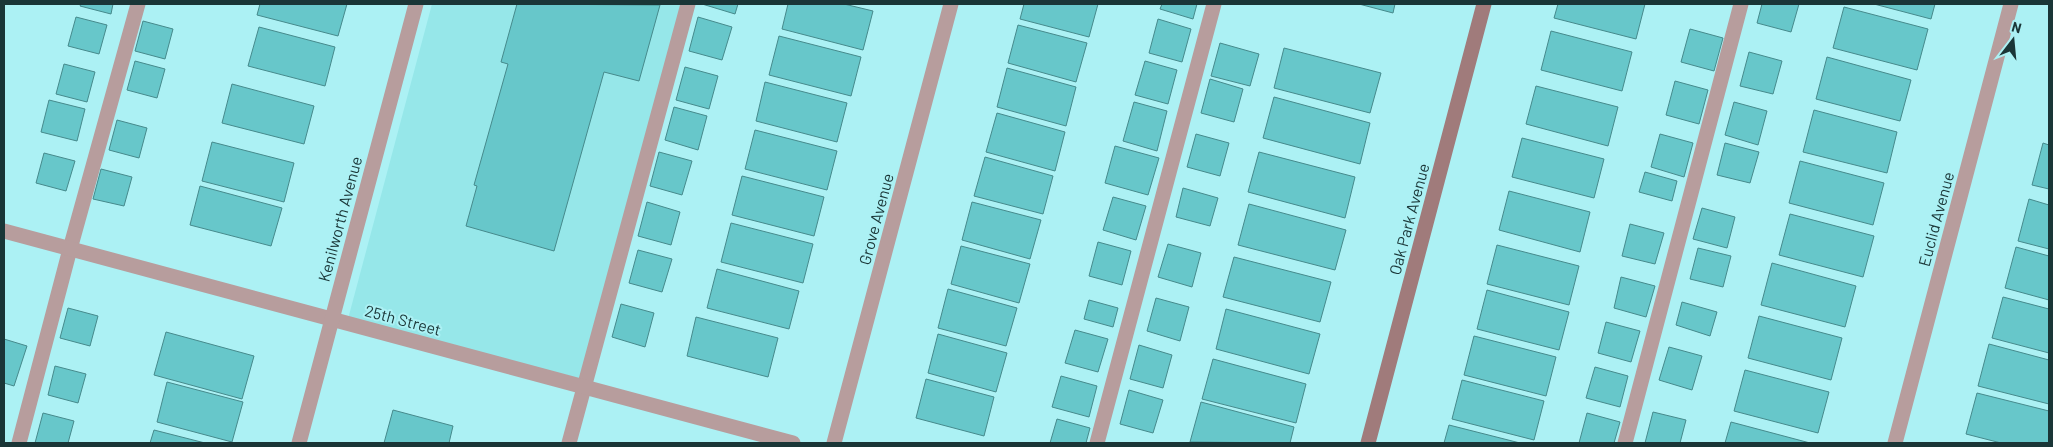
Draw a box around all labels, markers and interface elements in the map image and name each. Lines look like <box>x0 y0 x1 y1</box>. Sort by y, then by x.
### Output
north arrow <box>1988 15 2038 65</box>
text: N <box>2010 18 2024 36</box>
street label: Kenilworth Avenue <box>314 154 365 284</box>
street label: Oak Park Avenue <box>1384 161 1433 277</box>
street label: Euclid Avenue <box>1914 170 1957 268</box>
street label: Grove Avenue <box>854 171 897 267</box>
street label: 25th Street <box>363 300 443 339</box>

